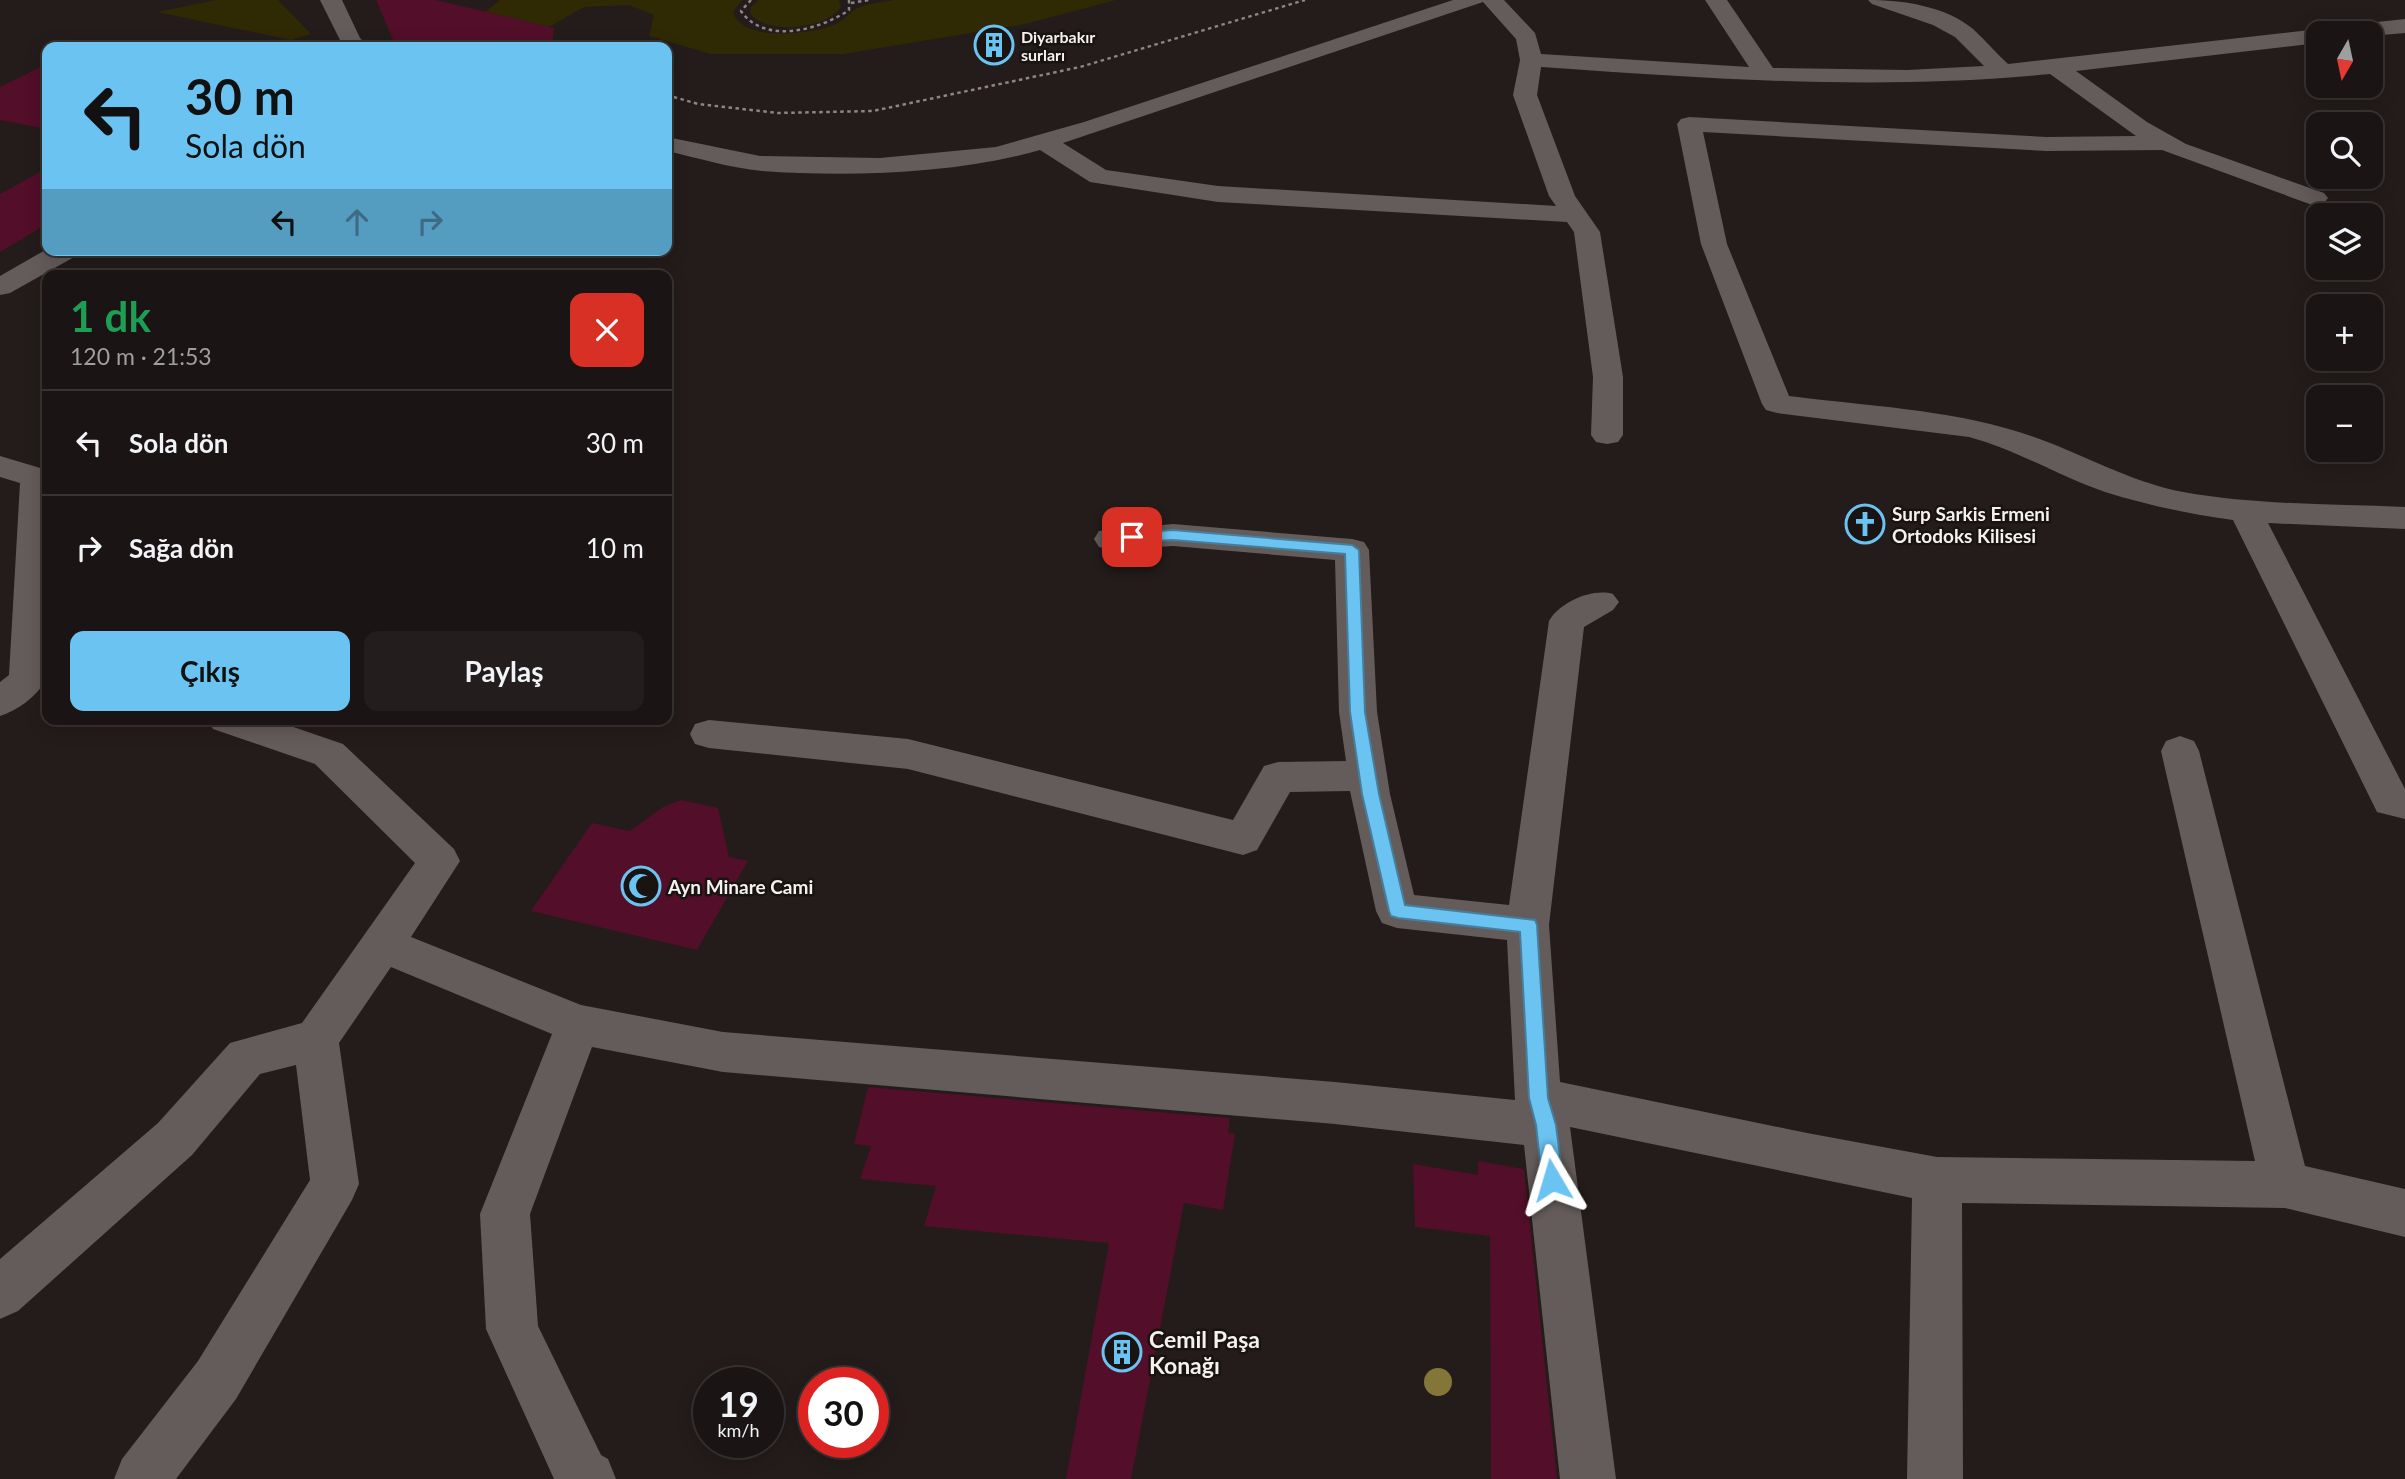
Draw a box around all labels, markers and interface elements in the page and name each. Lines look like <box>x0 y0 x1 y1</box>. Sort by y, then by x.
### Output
north arrow <box>2306 21 2384 98</box>
map controls <box>2306 21 2383 462</box>
building icon: Diyarbakır surları <box>973 24 1015 66</box>
place label: Diyarbakır surları <box>1021 27 1095 64</box>
text: 30 m <box>185 67 295 125</box>
icon: left <box>70 70 161 161</box>
button: search <box>2306 112 2383 189</box>
text: Sola dön <box>185 126 306 165</box>
icon: left <box>265 203 303 241</box>
icon: ahead <box>338 203 376 241</box>
icon: right <box>411 203 449 241</box>
button: layers <box>2306 203 2383 280</box>
text: 1 dk <box>70 291 151 341</box>
button: close <box>570 293 644 367</box>
button: + <box>2306 294 2383 371</box>
text: 120 m · 21:53 <box>70 342 212 370</box>
button: − <box>2306 385 2383 462</box>
icon: left <box>70 424 108 462</box>
text: Sola dön <box>129 427 229 459</box>
text: 30 m <box>586 427 644 459</box>
place label: Surp Sarkis Ermeni Ortodoks Kilisesi <box>1892 502 2050 547</box>
church icon: Surp Sarkis Ermeni Ortodoks Kilisesi <box>1844 503 1886 545</box>
pin <box>1102 507 1162 567</box>
icon: arrive <box>1113 518 1151 556</box>
icon: right <box>70 529 108 567</box>
text: Sağa dön <box>129 532 234 564</box>
text: 10 m <box>586 532 644 564</box>
button: Çıkış <box>70 631 350 711</box>
button: Paylaş <box>364 631 644 711</box>
mosque icon: Ayn Minare Cami <box>620 865 662 907</box>
place label: Ayn Minare Cami <box>667 875 813 898</box>
position arrow <box>1515 1143 1589 1217</box>
place label: Cemil Paşa Konağı <box>1149 1325 1260 1379</box>
building icon: Cemil Paşa Konağı <box>1101 1331 1143 1373</box>
speed limit sign: 30 <box>798 1367 889 1458</box>
text: 19 <box>718 1382 759 1424</box>
text: km/h <box>717 1419 760 1441</box>

